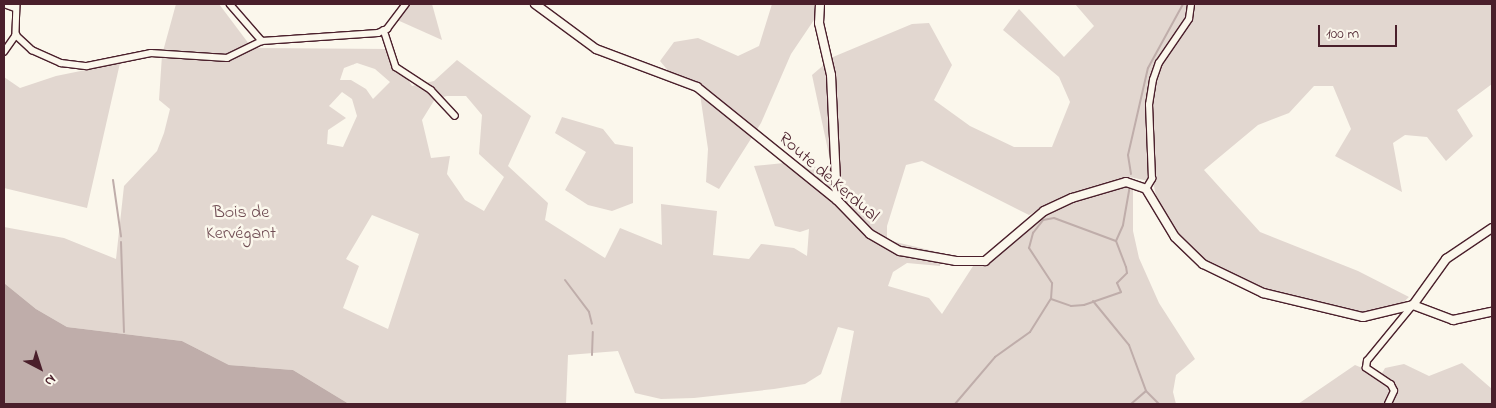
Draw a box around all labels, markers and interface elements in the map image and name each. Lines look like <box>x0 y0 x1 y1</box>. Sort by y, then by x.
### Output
scale bar <box>1321 15 1400 47</box>
text: 100 m <box>1326 23 1359 45</box>
street label: Route de Kerdual <box>773 128 883 228</box>
park label: Bois de Kervégant <box>206 203 276 245</box>
north arrow <box>15 343 65 393</box>
text: N <box>40 369 60 391</box>

